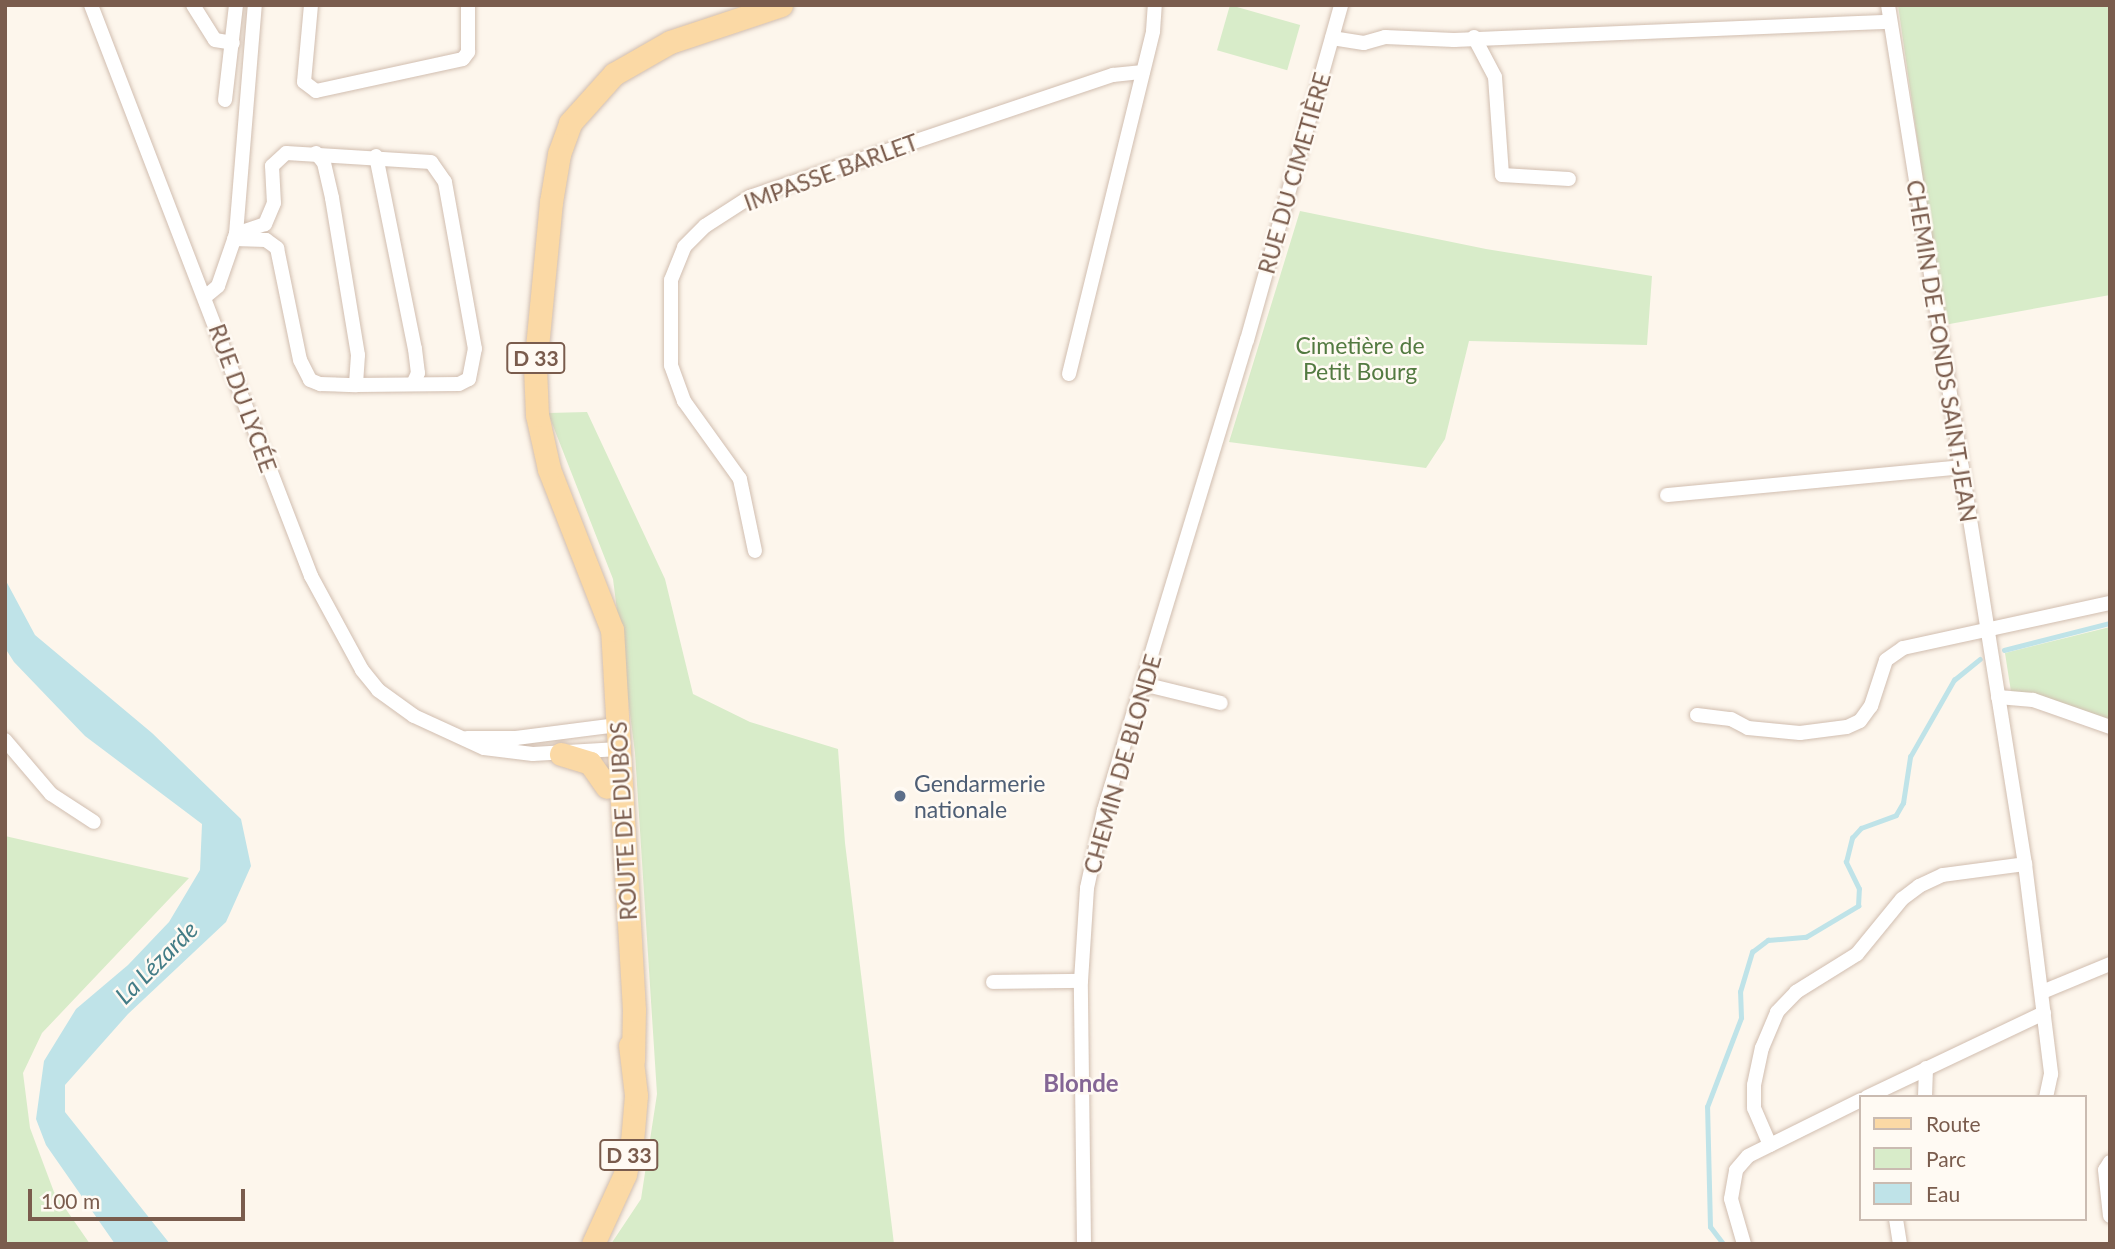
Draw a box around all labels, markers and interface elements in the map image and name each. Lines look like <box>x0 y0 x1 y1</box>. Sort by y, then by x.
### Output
street label: RUE DU CIMETIÈRE <box>1252 69 1336 277</box>
street label: IMPASSE BARLET <box>740 128 922 216</box>
street label: CHEMIN DE FONDS SAINT-JEAN <box>1901 178 1983 524</box>
street label: RUE DU LYCÉE <box>203 320 283 476</box>
park label: Cimetière de Petit Bourg <box>1295 331 1425 385</box>
road number: D 33 <box>506 340 566 376</box>
street label: CHEMIN DE BLONDE <box>1077 651 1167 877</box>
street label: ROUTE DE DUBOS <box>604 721 642 921</box>
place label: Gendarmerie nationale <box>914 769 1045 823</box>
marker: Gendarmerie nationale <box>892 788 908 804</box>
water label: La Lézarde <box>109 915 203 1009</box>
district label: Blonde <box>1043 1069 1119 1097</box>
legend <box>1860 1095 2087 1221</box>
text: Route <box>1926 1111 1981 1136</box>
road number: D 33 <box>599 1138 659 1172</box>
text: Parc <box>1926 1146 1966 1171</box>
scale bar <box>32 1176 248 1220</box>
text: Eau <box>1926 1181 1960 1206</box>
text: 100 m <box>41 1188 100 1213</box>

